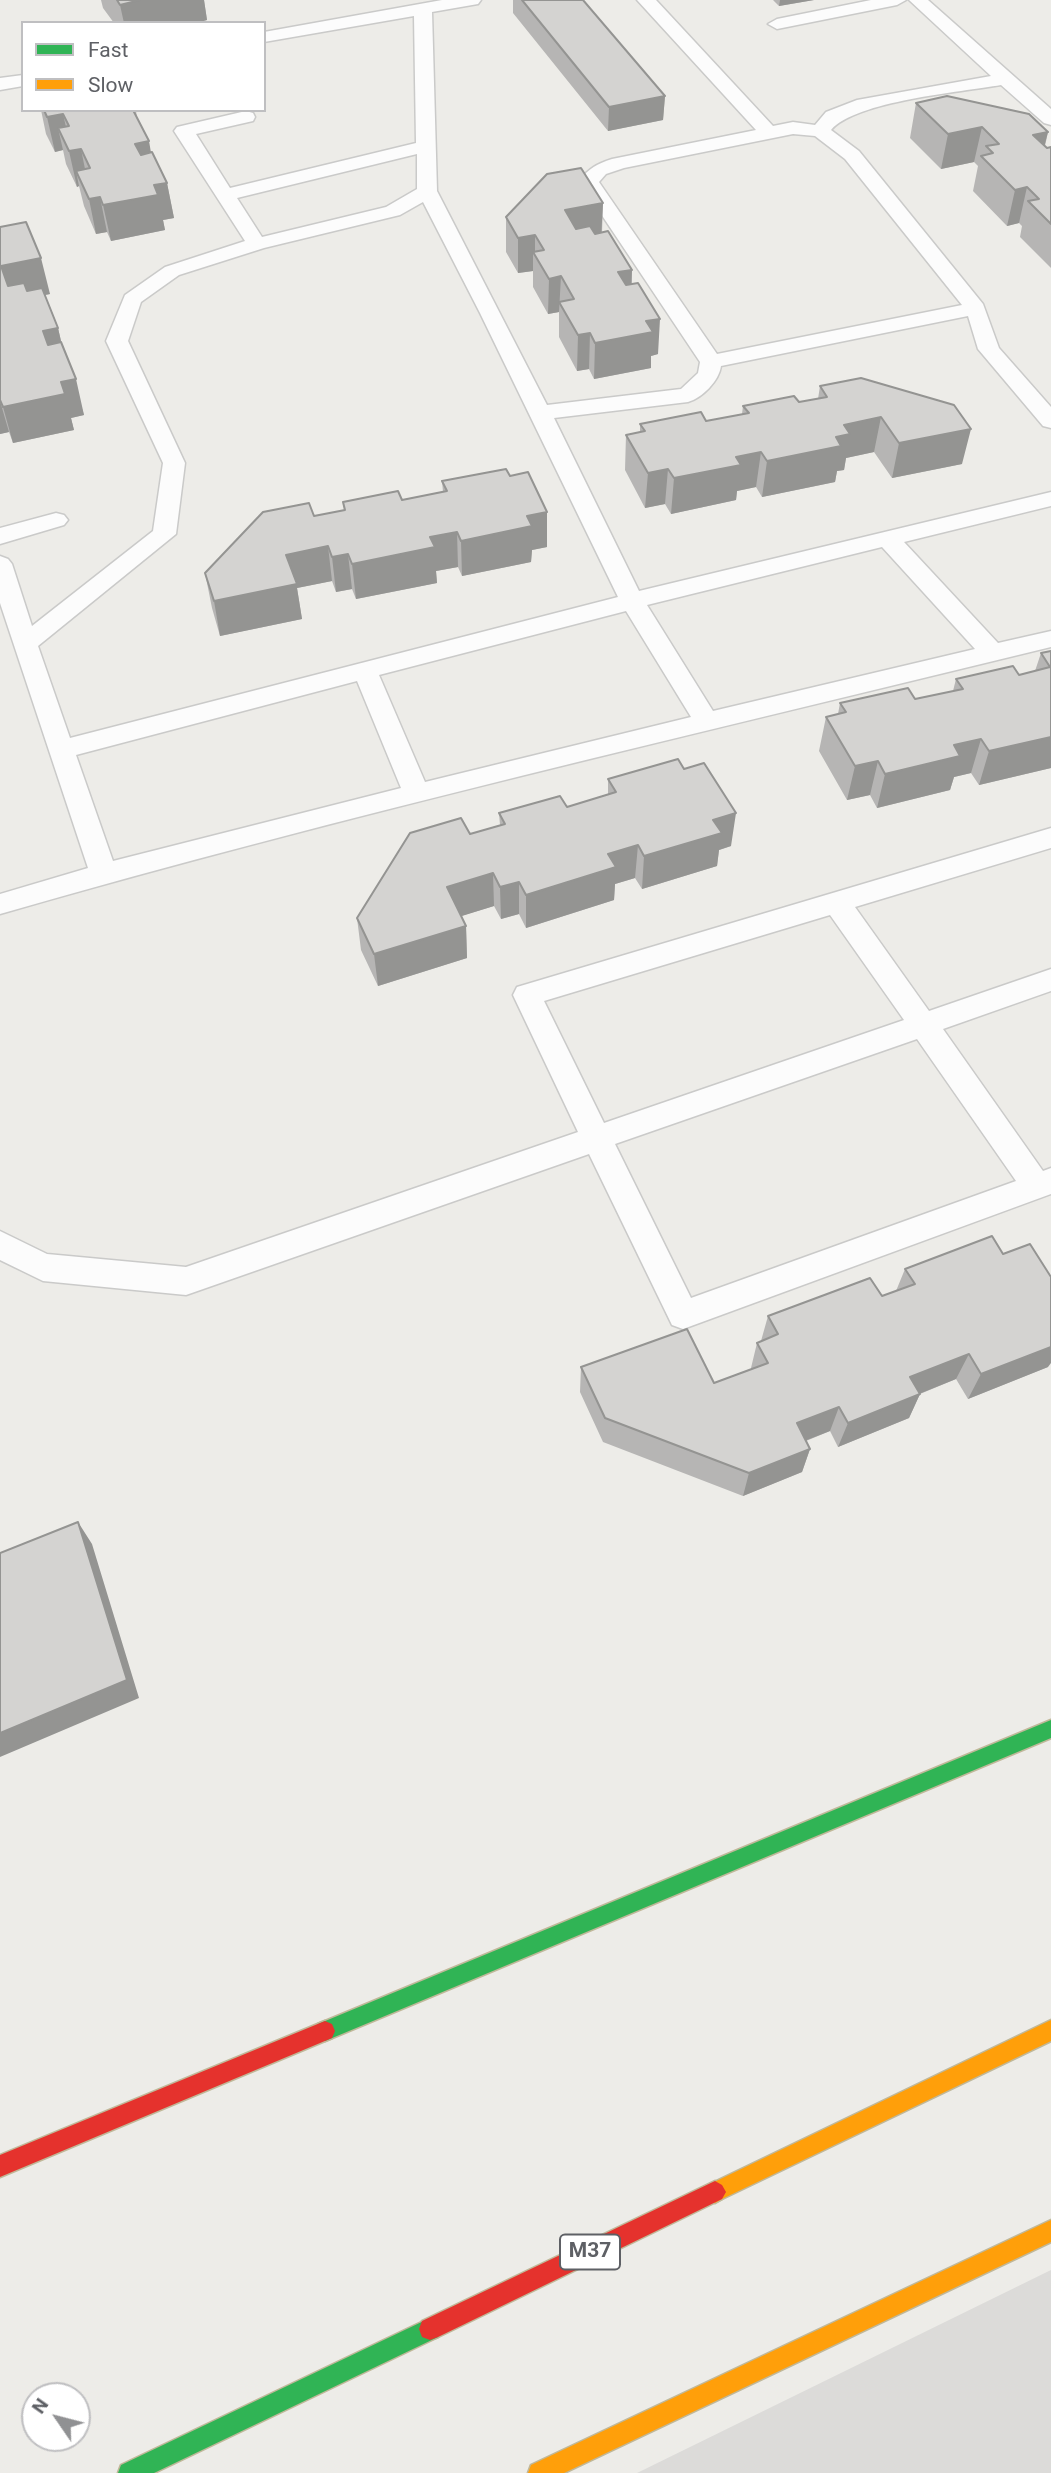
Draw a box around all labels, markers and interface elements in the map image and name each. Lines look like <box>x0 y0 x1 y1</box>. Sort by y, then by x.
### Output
legend <box>21 21 266 112</box>
text: Fast <box>88 38 128 62</box>
text: Slow <box>88 73 133 97</box>
road number: M37 <box>560 2234 620 2270</box>
north arrow <box>21 2382 91 2452</box>
text: N <box>27 2394 53 2418</box>

